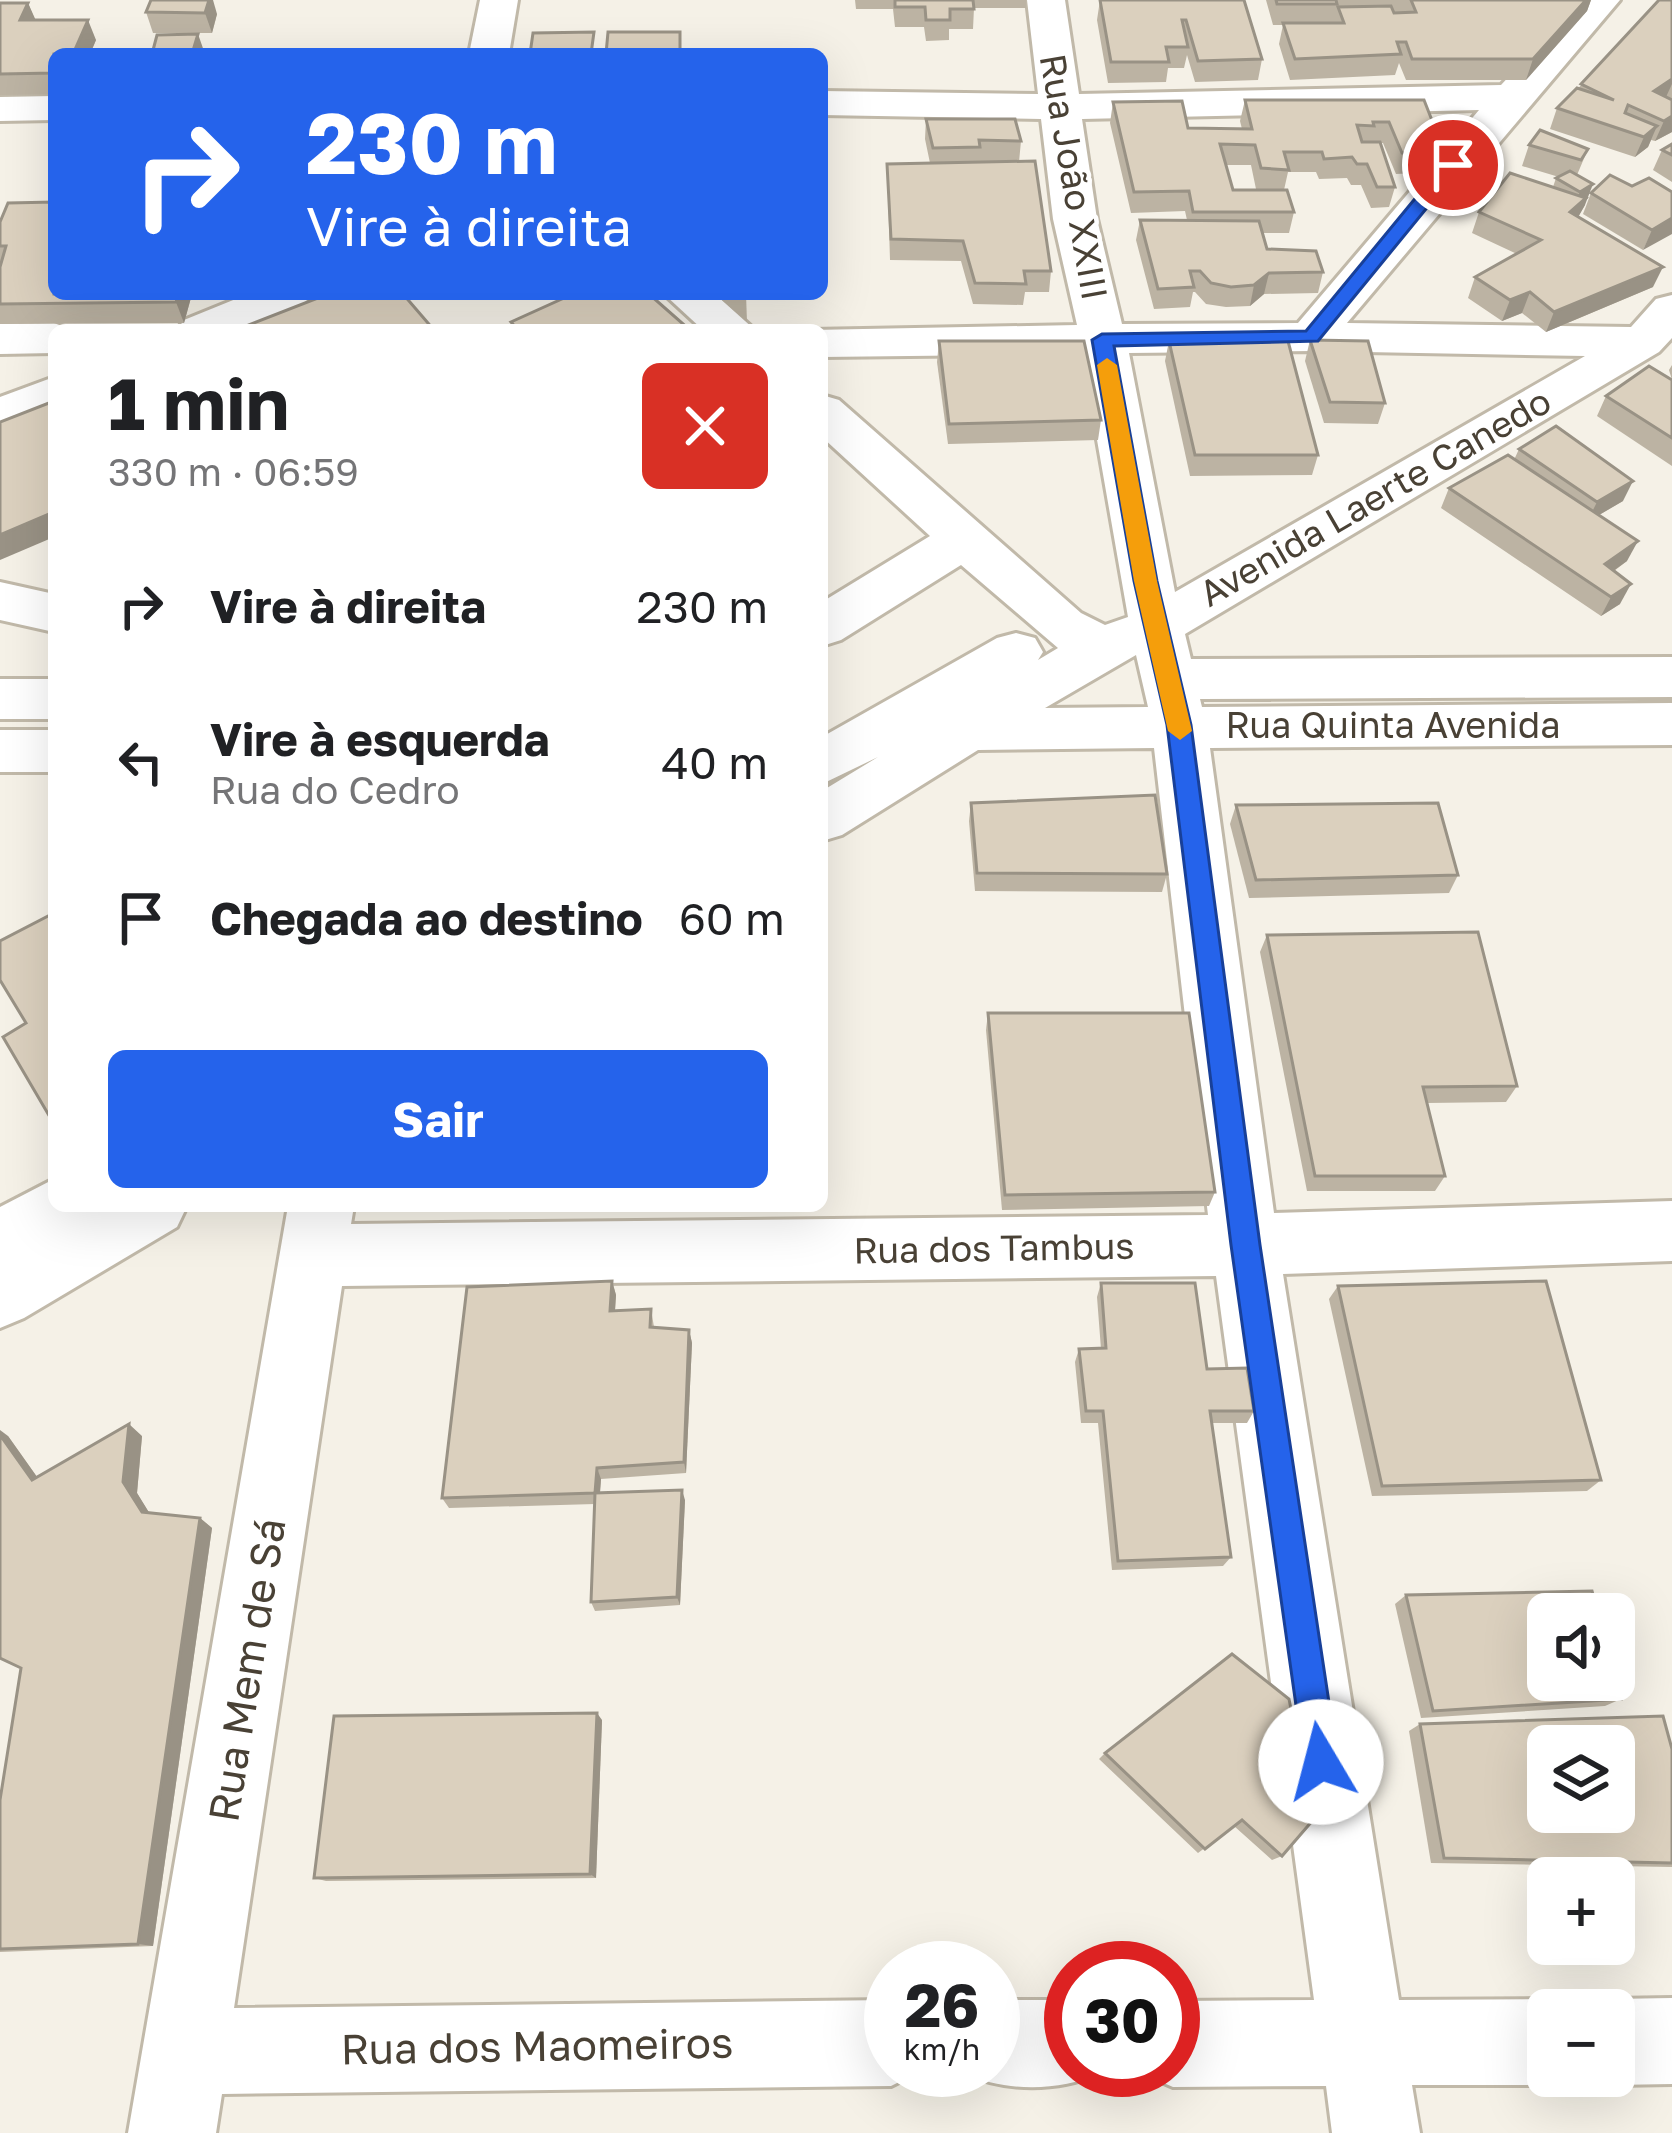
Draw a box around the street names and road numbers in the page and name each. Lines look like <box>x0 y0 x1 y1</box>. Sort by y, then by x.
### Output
street label: Rua João XXIII <box>1032 50 1117 303</box>
street label: Avenida Laerte Canedo <box>1192 378 1558 615</box>
street label: Rua Quinta Avenida <box>1225 703 1561 746</box>
street label: Rua dos Tambus <box>853 1224 1135 1271</box>
street label: Rua Mem de Sá <box>197 1514 295 1825</box>
street label: Rua dos Maomeiros <box>340 2017 734 2073</box>

